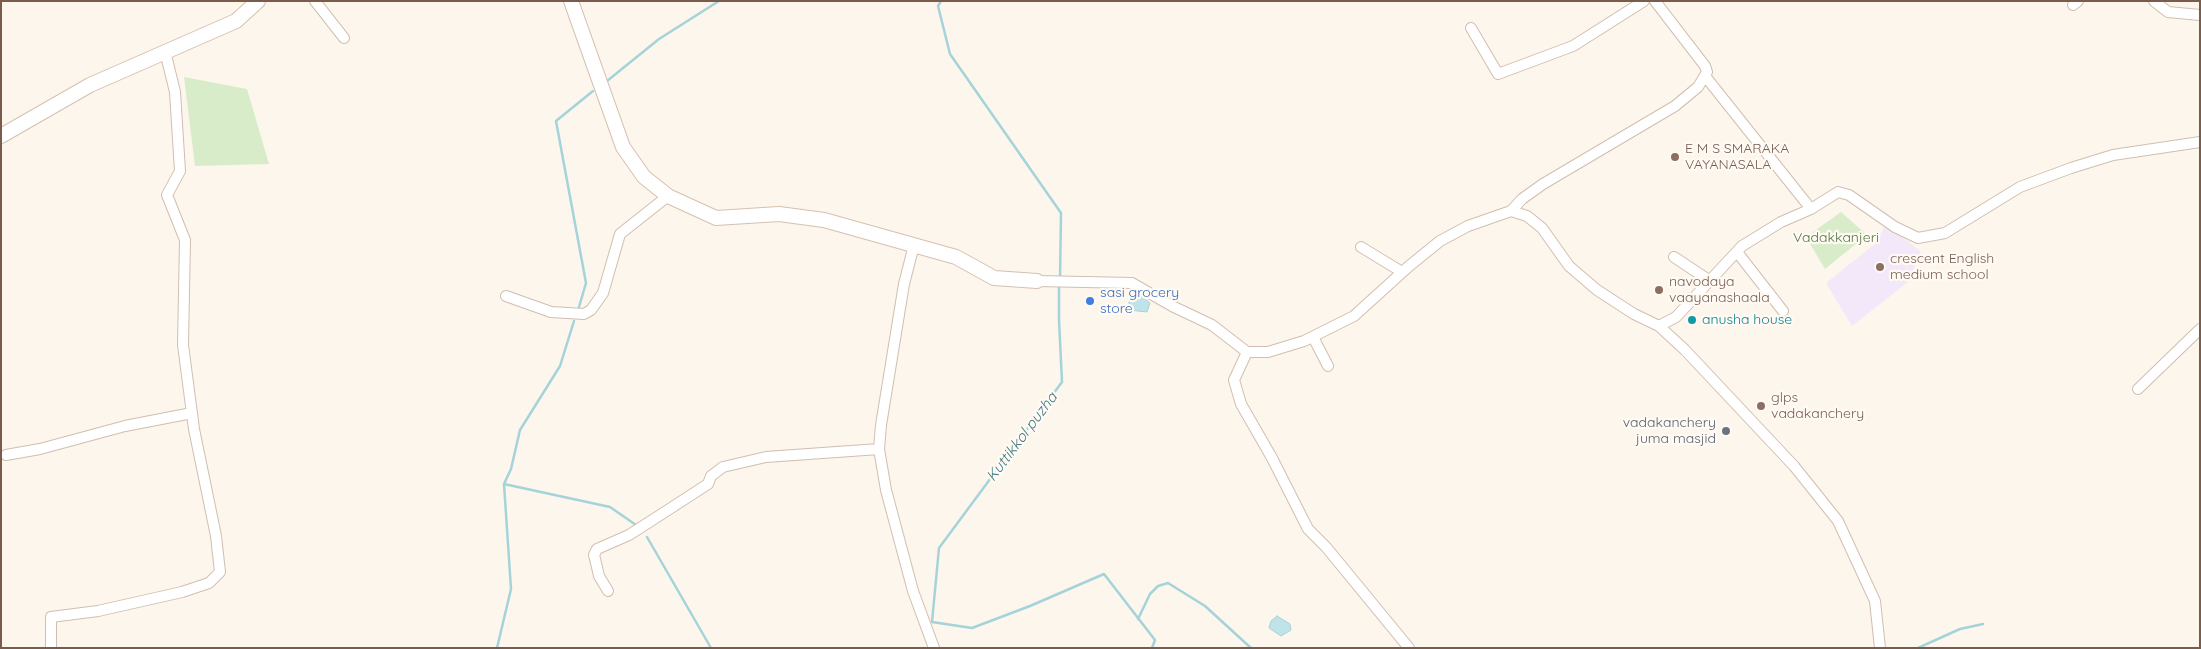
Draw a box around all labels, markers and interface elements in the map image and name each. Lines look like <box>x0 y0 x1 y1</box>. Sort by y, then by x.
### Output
place label: E M S SMARAKA VAYANASALA <box>1685 141 1789 174</box>
marker: E M S SMARAKA VAYANASALA <box>1669 151 1681 163</box>
park label: Vadakkanjeri <box>1793 230 1879 246</box>
place label: crescent English medium school <box>1890 251 1994 284</box>
marker: crescent English medium school <box>1874 261 1886 273</box>
place label: navodaya vaayanashaala <box>1669 274 1770 306</box>
marker: navodaya vaayanashaala <box>1653 284 1665 296</box>
place label: sasi grocery store <box>1100 285 1179 318</box>
marker: sasi grocery store <box>1084 295 1096 307</box>
place label: anusha house <box>1702 312 1792 328</box>
marker: anusha house <box>1686 314 1698 326</box>
water label: Kuttikkol puzha <box>983 389 1061 485</box>
place label: glps vadakanchery <box>1771 390 1864 422</box>
marker: glps vadakanchery <box>1755 400 1767 412</box>
place label: vadakanchery juma masjid <box>1623 415 1716 448</box>
marker: vadakanchery juma masjid <box>1720 425 1732 437</box>

